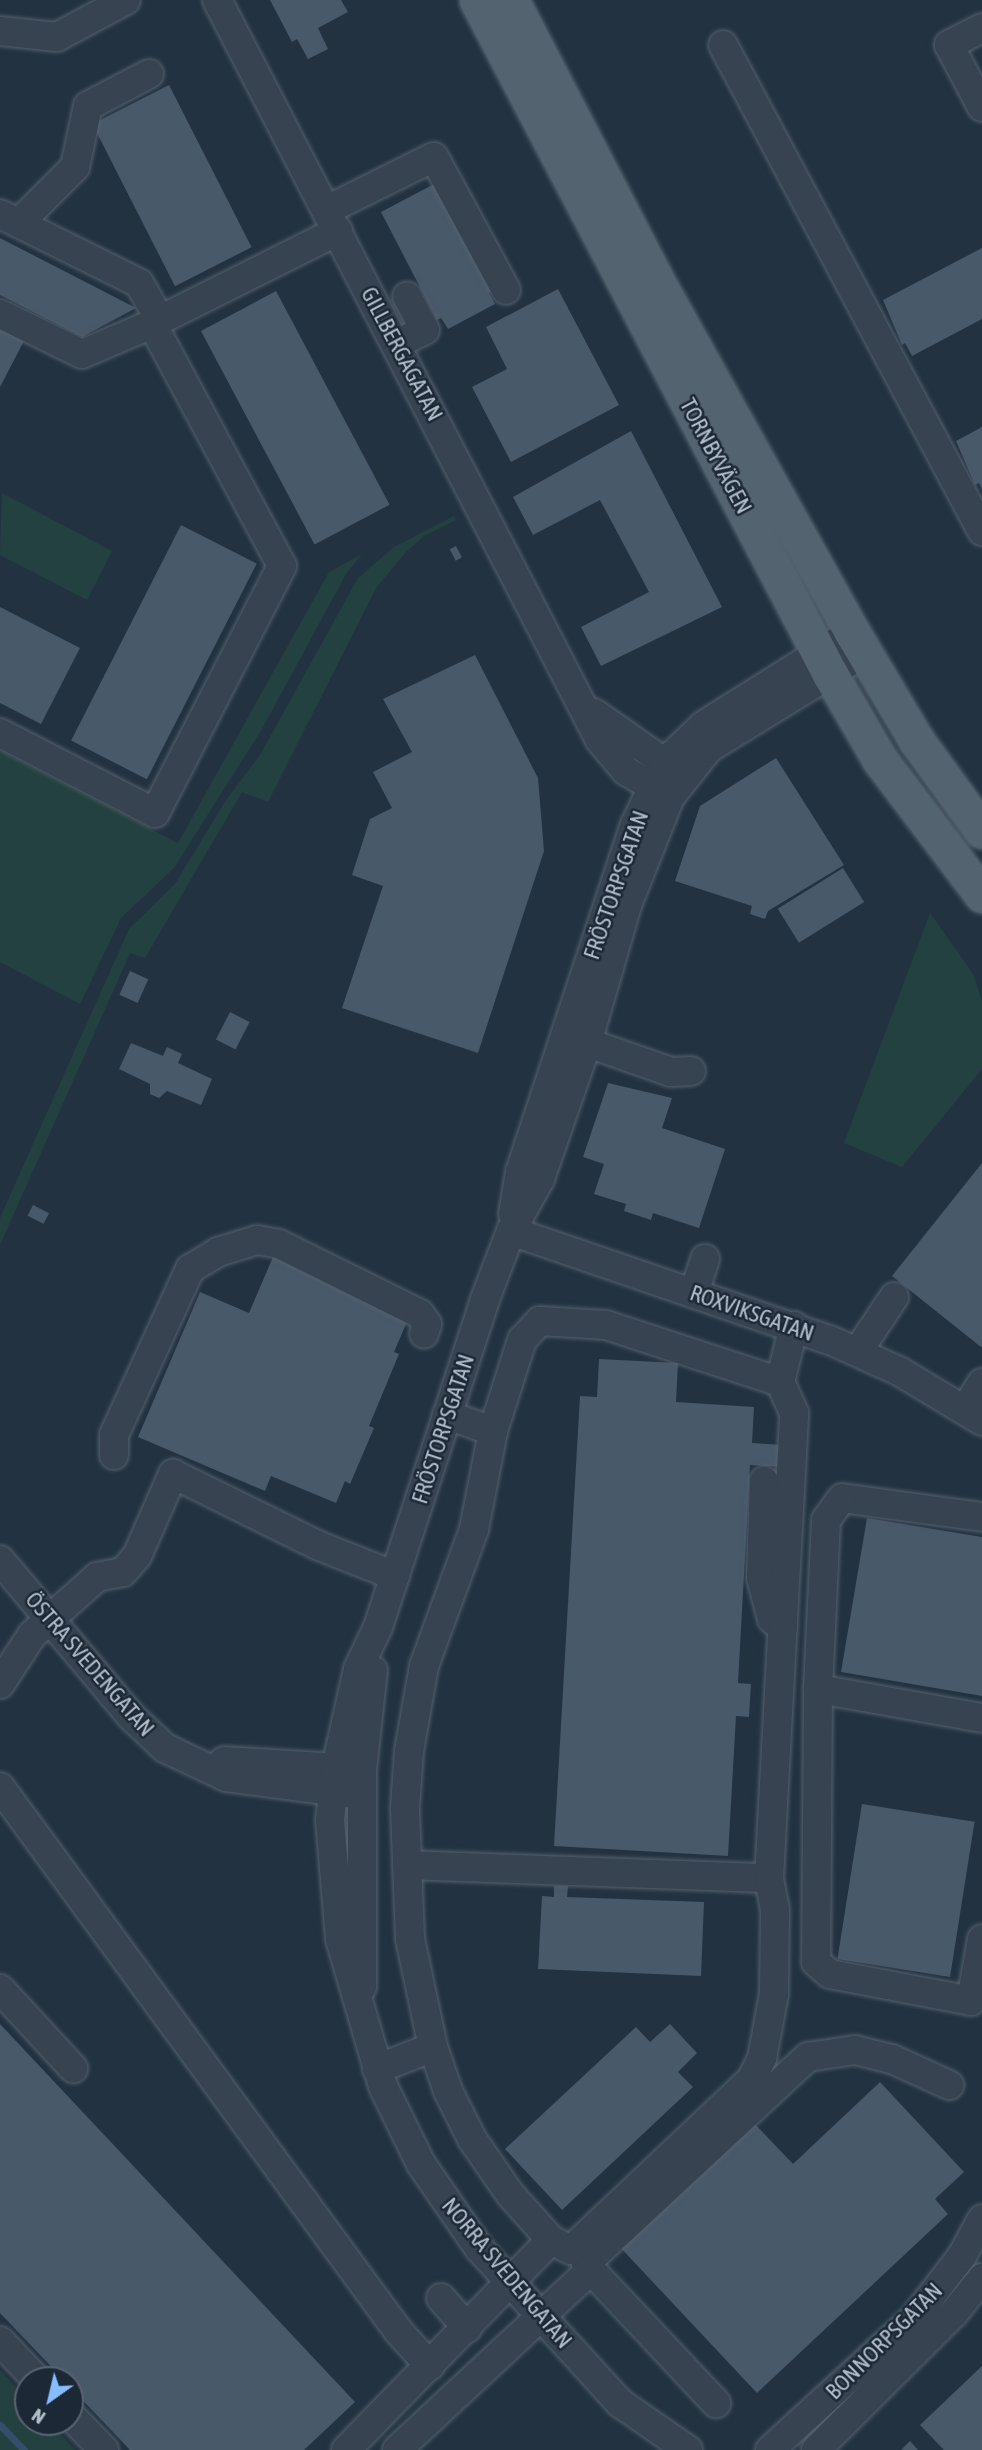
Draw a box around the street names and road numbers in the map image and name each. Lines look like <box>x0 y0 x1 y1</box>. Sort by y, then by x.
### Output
street label: GILLBERGAGATAN <box>355 282 449 426</box>
street label: TORNBYVÄGEN <box>674 393 758 519</box>
street label: FRÖSTORPSGATAN <box>578 807 654 963</box>
street label: ROXVIKSGATAN <box>686 1279 818 1347</box>
street label: FRÖSTORPSGATAN <box>406 1351 480 1507</box>
street label: ÖSTRA SVEDENGATAN <box>20 1586 160 1742</box>
street label: NORRA SVEDENGATAN <box>436 2192 578 2354</box>
street label: BONNORPSGATAN <box>820 2277 948 2405</box>

